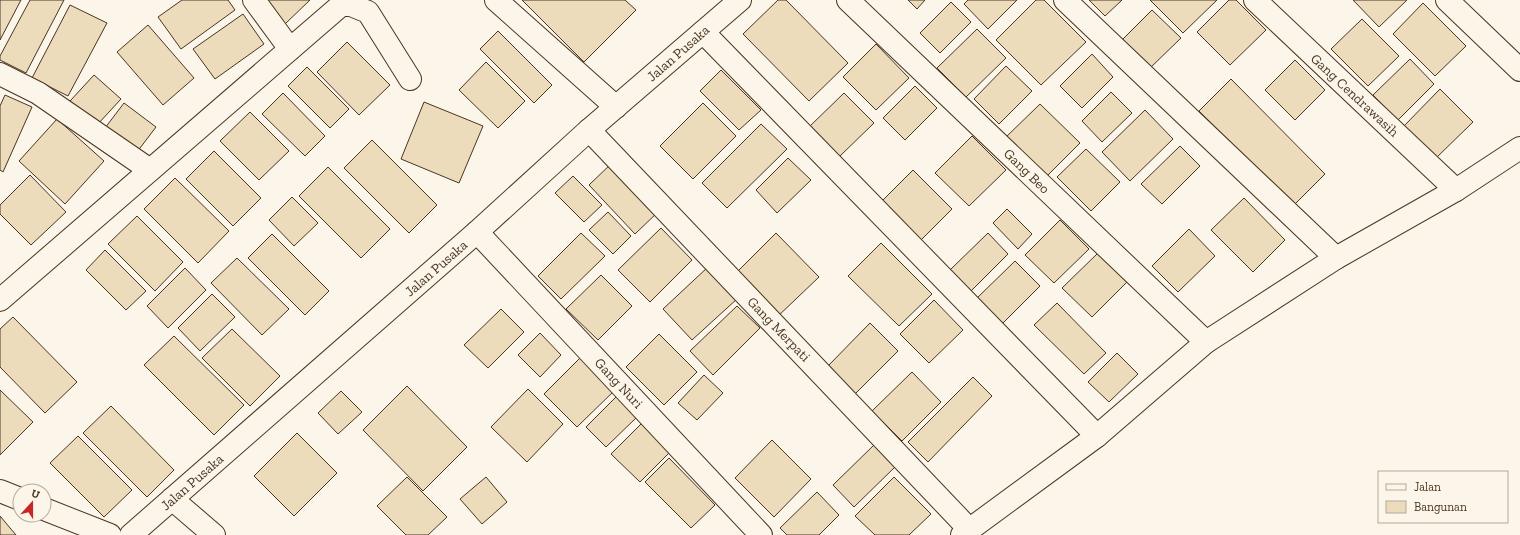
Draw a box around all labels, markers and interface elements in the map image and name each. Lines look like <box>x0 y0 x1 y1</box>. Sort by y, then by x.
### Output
street label: Jalan Pusaka <box>644 21 713 85</box>
street label: Gang Cendrawasih <box>1307 50 1402 141</box>
street label: Gang Beo <box>1000 145 1053 197</box>
street label: Jalan Pusaka <box>402 236 471 300</box>
street label: Gang Merpati <box>744 293 814 365</box>
street label: Gang Nuri <box>591 355 646 412</box>
street label: Jalan Pusaka <box>158 450 227 514</box>
legend <box>1378 471 1508 523</box>
text: Jalan <box>1414 480 1441 494</box>
north arrow <box>12 483 52 523</box>
text: U <box>29 487 42 502</box>
text: Bangunan <box>1414 500 1467 514</box>

